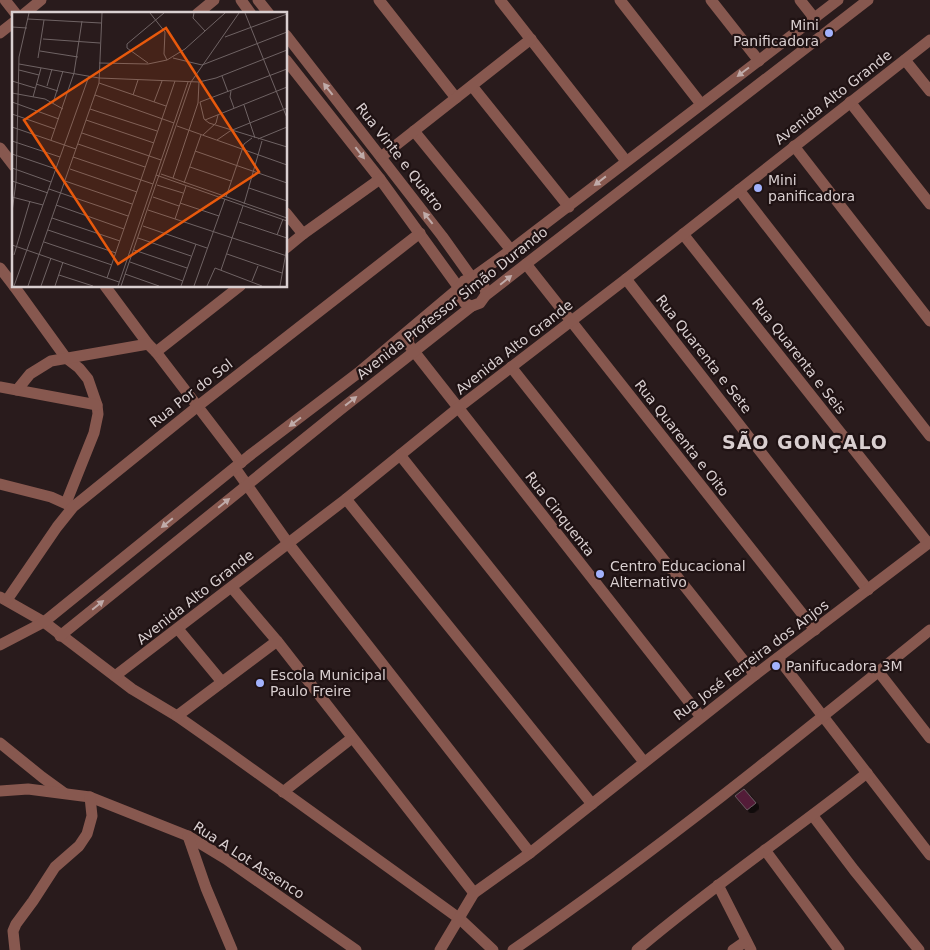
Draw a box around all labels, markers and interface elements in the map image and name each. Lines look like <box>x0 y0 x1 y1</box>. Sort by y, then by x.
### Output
inset map <box>12 12 288 288</box>
place label: Mini Panificadora <box>733 17 819 49</box>
marker: Mini Panificadora <box>823 27 835 39</box>
street label: Avenida Alto Grande <box>771 46 895 148</box>
one-way arrow <box>737 67 750 78</box>
one-way arrow <box>323 83 334 96</box>
street label: Rua Vinte e Quatro <box>353 100 447 214</box>
one-way arrow <box>354 147 365 160</box>
place label: Mini panificadora <box>768 172 855 204</box>
one-way arrow <box>594 176 607 187</box>
marker: Mini panificadora <box>752 182 764 194</box>
one-way arrow <box>422 212 433 225</box>
street label: Avenida Professor Simão Durando <box>353 223 551 383</box>
one-way arrow <box>499 275 513 285</box>
street label: Rua Quarenta e Sete <box>653 292 755 416</box>
street label: Rua Quarenta e Seis <box>749 295 849 417</box>
street label: Avenida Alto Grande <box>452 296 576 398</box>
street label: Rua Por do Sol <box>146 356 236 430</box>
street label: Rua Quarenta e Oito <box>632 377 732 499</box>
one-way arrow <box>344 396 358 406</box>
one-way arrow <box>288 417 302 427</box>
district label: SÃO GONÇALO <box>722 430 888 453</box>
street label: Rua Cinquenta <box>522 469 598 559</box>
one-way arrow <box>217 497 230 508</box>
one-way arrow <box>161 517 174 528</box>
street label: Avenida Alto Grande <box>133 546 257 648</box>
place label: Centro Educacional Alternativo <box>610 558 746 590</box>
marker: Centro Educacional Alternativo <box>594 568 606 580</box>
street label: Rua José Ferreira dos Anjos <box>670 597 832 723</box>
one-way arrow <box>91 599 104 610</box>
place label: Panifucadora 3M <box>786 658 902 674</box>
marker: Panifucadora 3M <box>770 660 782 672</box>
place label: Escola Municipal Paulo Freire <box>270 667 386 699</box>
marker: Escola Municipal Paulo Freire <box>254 677 266 689</box>
street label: Rua A Lot Assenco <box>191 818 307 902</box>

